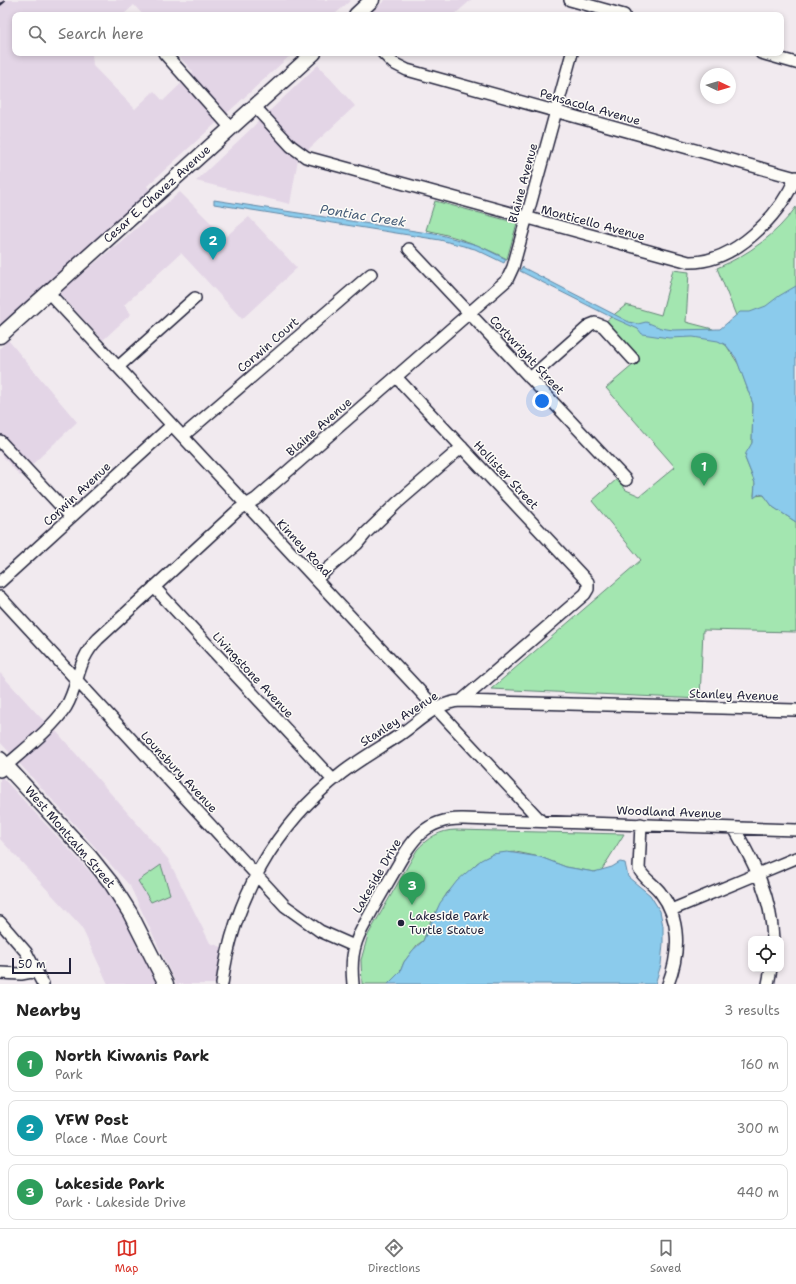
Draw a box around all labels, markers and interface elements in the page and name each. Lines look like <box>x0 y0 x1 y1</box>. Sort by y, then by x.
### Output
search box <box>12 12 784 56</box>
icon: search <box>26 23 48 45</box>
text: Search here <box>58 24 144 44</box>
north arrow <box>700 68 736 104</box>
street label: Pensacola Avenue <box>538 85 642 129</box>
street label: Cesar E. Chavez Avenue <box>100 141 214 246</box>
street label: Blaine Avenue <box>505 141 541 225</box>
water label: Pontiac Creek <box>319 200 408 231</box>
street label: Monticello Avenue <box>539 201 647 245</box>
pin: 2 <box>200 227 226 260</box>
street label: Cortwright Street <box>486 312 568 398</box>
street label: Corwin Court <box>234 314 302 376</box>
your location <box>532 391 552 411</box>
street label: Blaine Avenue <box>283 394 355 460</box>
street label: Hollister Street <box>470 437 542 513</box>
pin: 1 <box>691 453 717 486</box>
street label: Corwin Avenue <box>40 458 114 530</box>
street label: Kinney Road <box>273 516 335 581</box>
street label: Livingstone Avenue <box>209 629 297 722</box>
street label: Stanley Avenue <box>689 685 779 705</box>
street label: Stanley Avenue <box>357 688 441 750</box>
street label: Lounsbury Avenue <box>137 728 221 816</box>
street label: West Montcalm Street <box>21 783 119 891</box>
street label: Woodland Avenue <box>616 802 722 822</box>
street label: Lakeside Drive <box>349 836 405 916</box>
pin: 3 <box>399 872 425 905</box>
place label: Lakeside Park Turtle Statue <box>409 908 489 938</box>
marker: Lakeside Park Turtle Statue <box>396 918 406 928</box>
map controls <box>748 936 784 972</box>
button: locate <box>748 936 784 972</box>
scale bar <box>12 956 71 975</box>
text: 50 m <box>18 957 46 972</box>
text: Nearby <box>16 999 81 1021</box>
text: 3 results <box>724 1002 780 1019</box>
text: North Kiwanis Park <box>55 1046 209 1066</box>
text: 1 <box>27 1056 33 1073</box>
text: 160 m <box>741 1056 779 1073</box>
text: Park <box>55 1066 83 1083</box>
text: VFW Post <box>55 1110 128 1130</box>
text: 2 <box>25 1120 35 1137</box>
text: 300 m <box>736 1120 779 1137</box>
text: Place · Mae Court <box>55 1130 167 1147</box>
text: Lakeside Park <box>55 1174 165 1194</box>
text: 3 <box>25 1184 35 1201</box>
text: 440 m <box>737 1184 779 1201</box>
text: Park · Lakeside Drive <box>55 1194 186 1211</box>
tab: Map <box>115 1237 138 1276</box>
tab: Directions <box>368 1237 420 1276</box>
tab: Saved <box>650 1237 681 1276</box>

